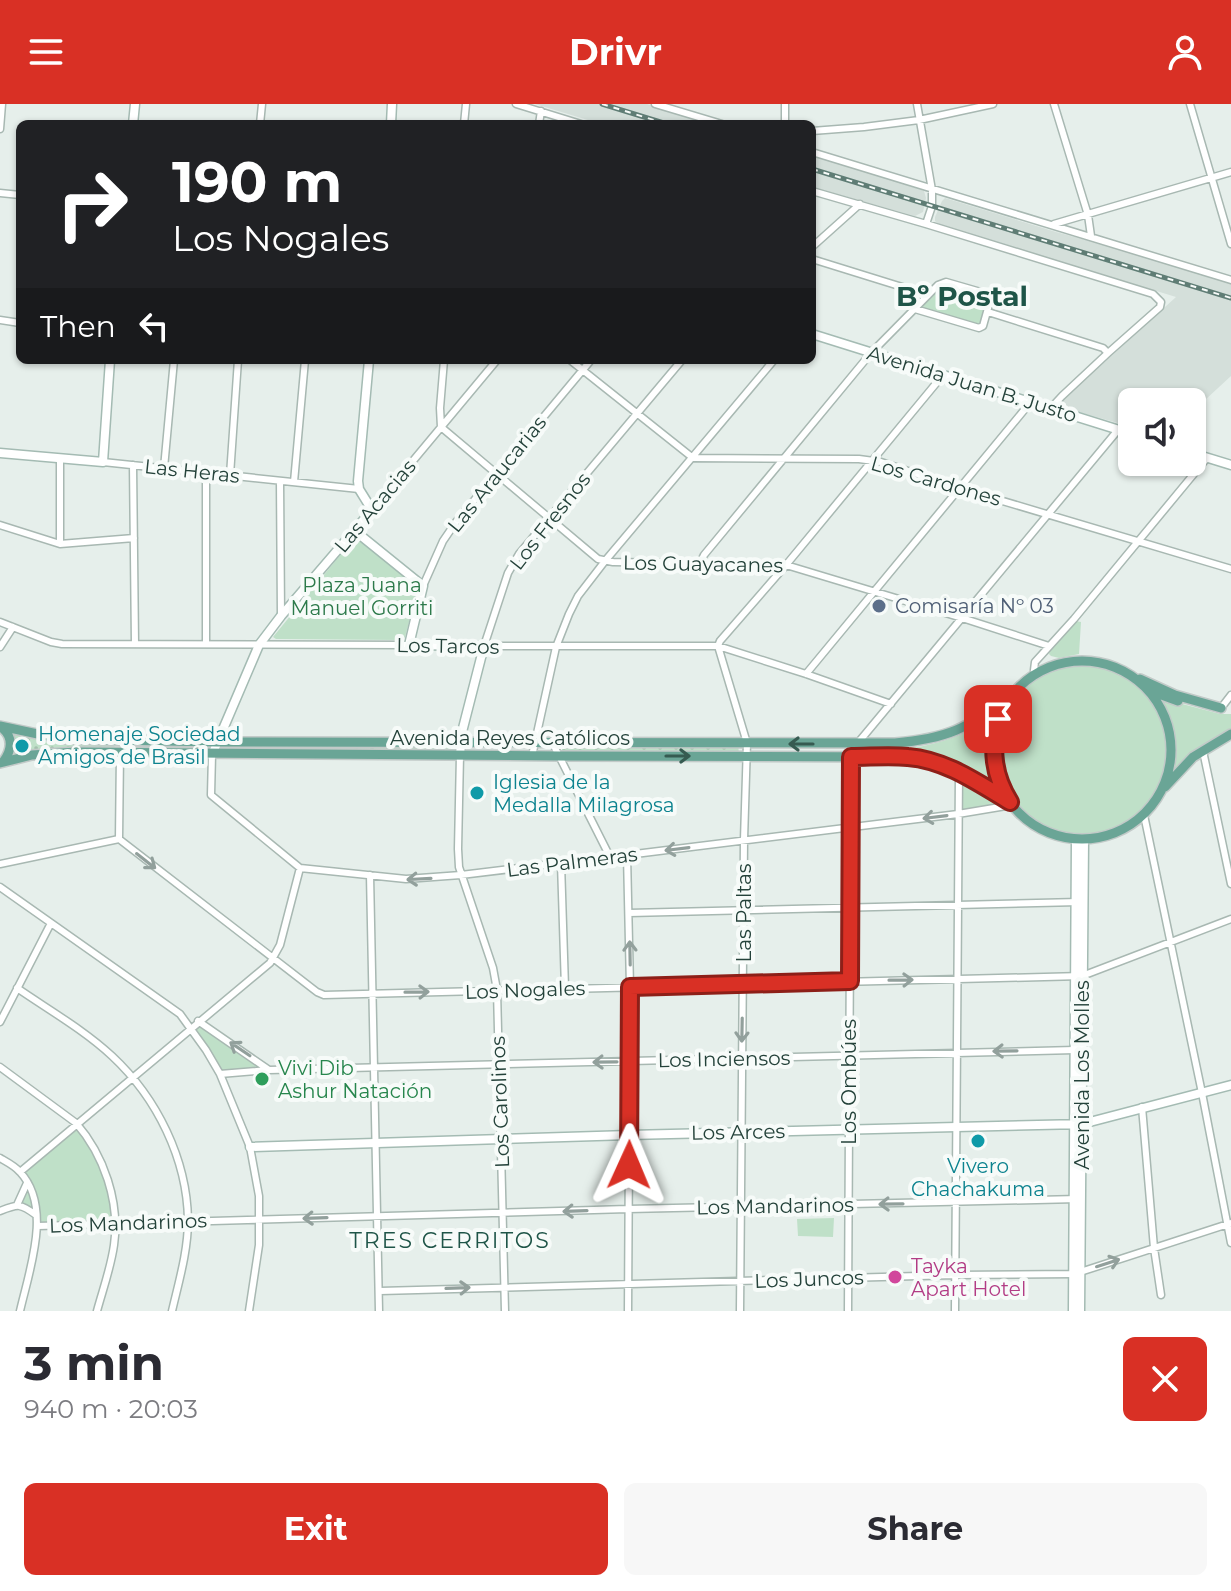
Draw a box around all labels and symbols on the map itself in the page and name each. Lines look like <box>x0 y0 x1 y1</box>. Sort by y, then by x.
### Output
district label: Bº Postal <box>896 279 1028 313</box>
street label: Avenida Juan B. Justo <box>864 341 1080 427</box>
street label: Las Araucarias <box>443 411 552 537</box>
street label: Los Cardones <box>868 451 1004 511</box>
street label: Las Heras <box>143 454 241 488</box>
street label: Las Acacias <box>329 454 421 557</box>
street label: Los Fresnos <box>505 467 596 575</box>
street label: Los Guayacanes <box>623 551 784 577</box>
park label: Plaza Juana Manuel Gorriti <box>291 573 434 620</box>
place label: Comisaría Nº 03 <box>895 594 1054 618</box>
marker: Comisaría Nº 03 <box>870 597 888 615</box>
street label: Los Tarcos <box>396 633 500 659</box>
pin <box>964 685 1032 753</box>
place label: Homenaje Sociedad Amigos de Brasil <box>38 722 241 769</box>
street label: Avenida Reyes Católicos <box>390 726 630 750</box>
one-way arrow <box>788 736 815 752</box>
marker: Homenaje Sociedad Amigos de Brasil <box>13 737 31 755</box>
one-way arrow <box>664 748 691 764</box>
place label: Iglesia de la Medalla Milagrosa <box>493 770 675 817</box>
marker: Iglesia de la Medalla Milagrosa <box>468 784 486 802</box>
one-way arrow <box>922 809 949 824</box>
street label: Las Palmeras <box>505 842 639 882</box>
one-way arrow <box>665 842 690 857</box>
one-way arrow <box>135 852 156 869</box>
street label: Las Paltas <box>732 863 756 962</box>
one-way arrow <box>406 871 433 886</box>
one-way arrow <box>622 940 638 967</box>
one-way arrow <box>887 973 914 988</box>
street label: Los Nogales <box>464 976 586 1004</box>
street label: Avenida Los Molles <box>1070 980 1094 1170</box>
one-way arrow <box>403 985 430 1000</box>
one-way arrow <box>735 1016 750 1043</box>
street label: Los Ombúes <box>837 1019 861 1145</box>
street label: Los Carolinos <box>486 1035 514 1168</box>
one-way arrow <box>229 1041 251 1058</box>
one-way arrow <box>992 1044 1019 1059</box>
street label: Los Inciensos <box>657 1046 791 1072</box>
one-way arrow <box>592 1054 619 1069</box>
place label: Vivi Dib Ashur Natación <box>278 1056 432 1103</box>
marker: Vivi Dib Ashur Natación <box>253 1070 271 1088</box>
street label: Los Arces <box>691 1119 786 1145</box>
position arrow <box>587 1123 671 1207</box>
marker: Vivero Chachakuma <box>969 1132 987 1150</box>
place label: Vivero Chachakuma <box>911 1154 1045 1201</box>
street label: Los Mandarinos <box>696 1193 854 1219</box>
one-way arrow <box>878 1196 905 1211</box>
one-way arrow <box>562 1204 589 1219</box>
street label: Los Mandarinos <box>49 1208 208 1238</box>
one-way arrow <box>302 1210 329 1225</box>
district label: TRES CERRITOS <box>349 1227 551 1254</box>
place label: Tayka Apart Hotel <box>911 1254 1026 1301</box>
one-way arrow <box>1095 1255 1120 1270</box>
street label: Los Juncos <box>754 1265 864 1293</box>
marker: Tayka Apart Hotel <box>886 1268 904 1286</box>
one-way arrow <box>444 1281 471 1296</box>

